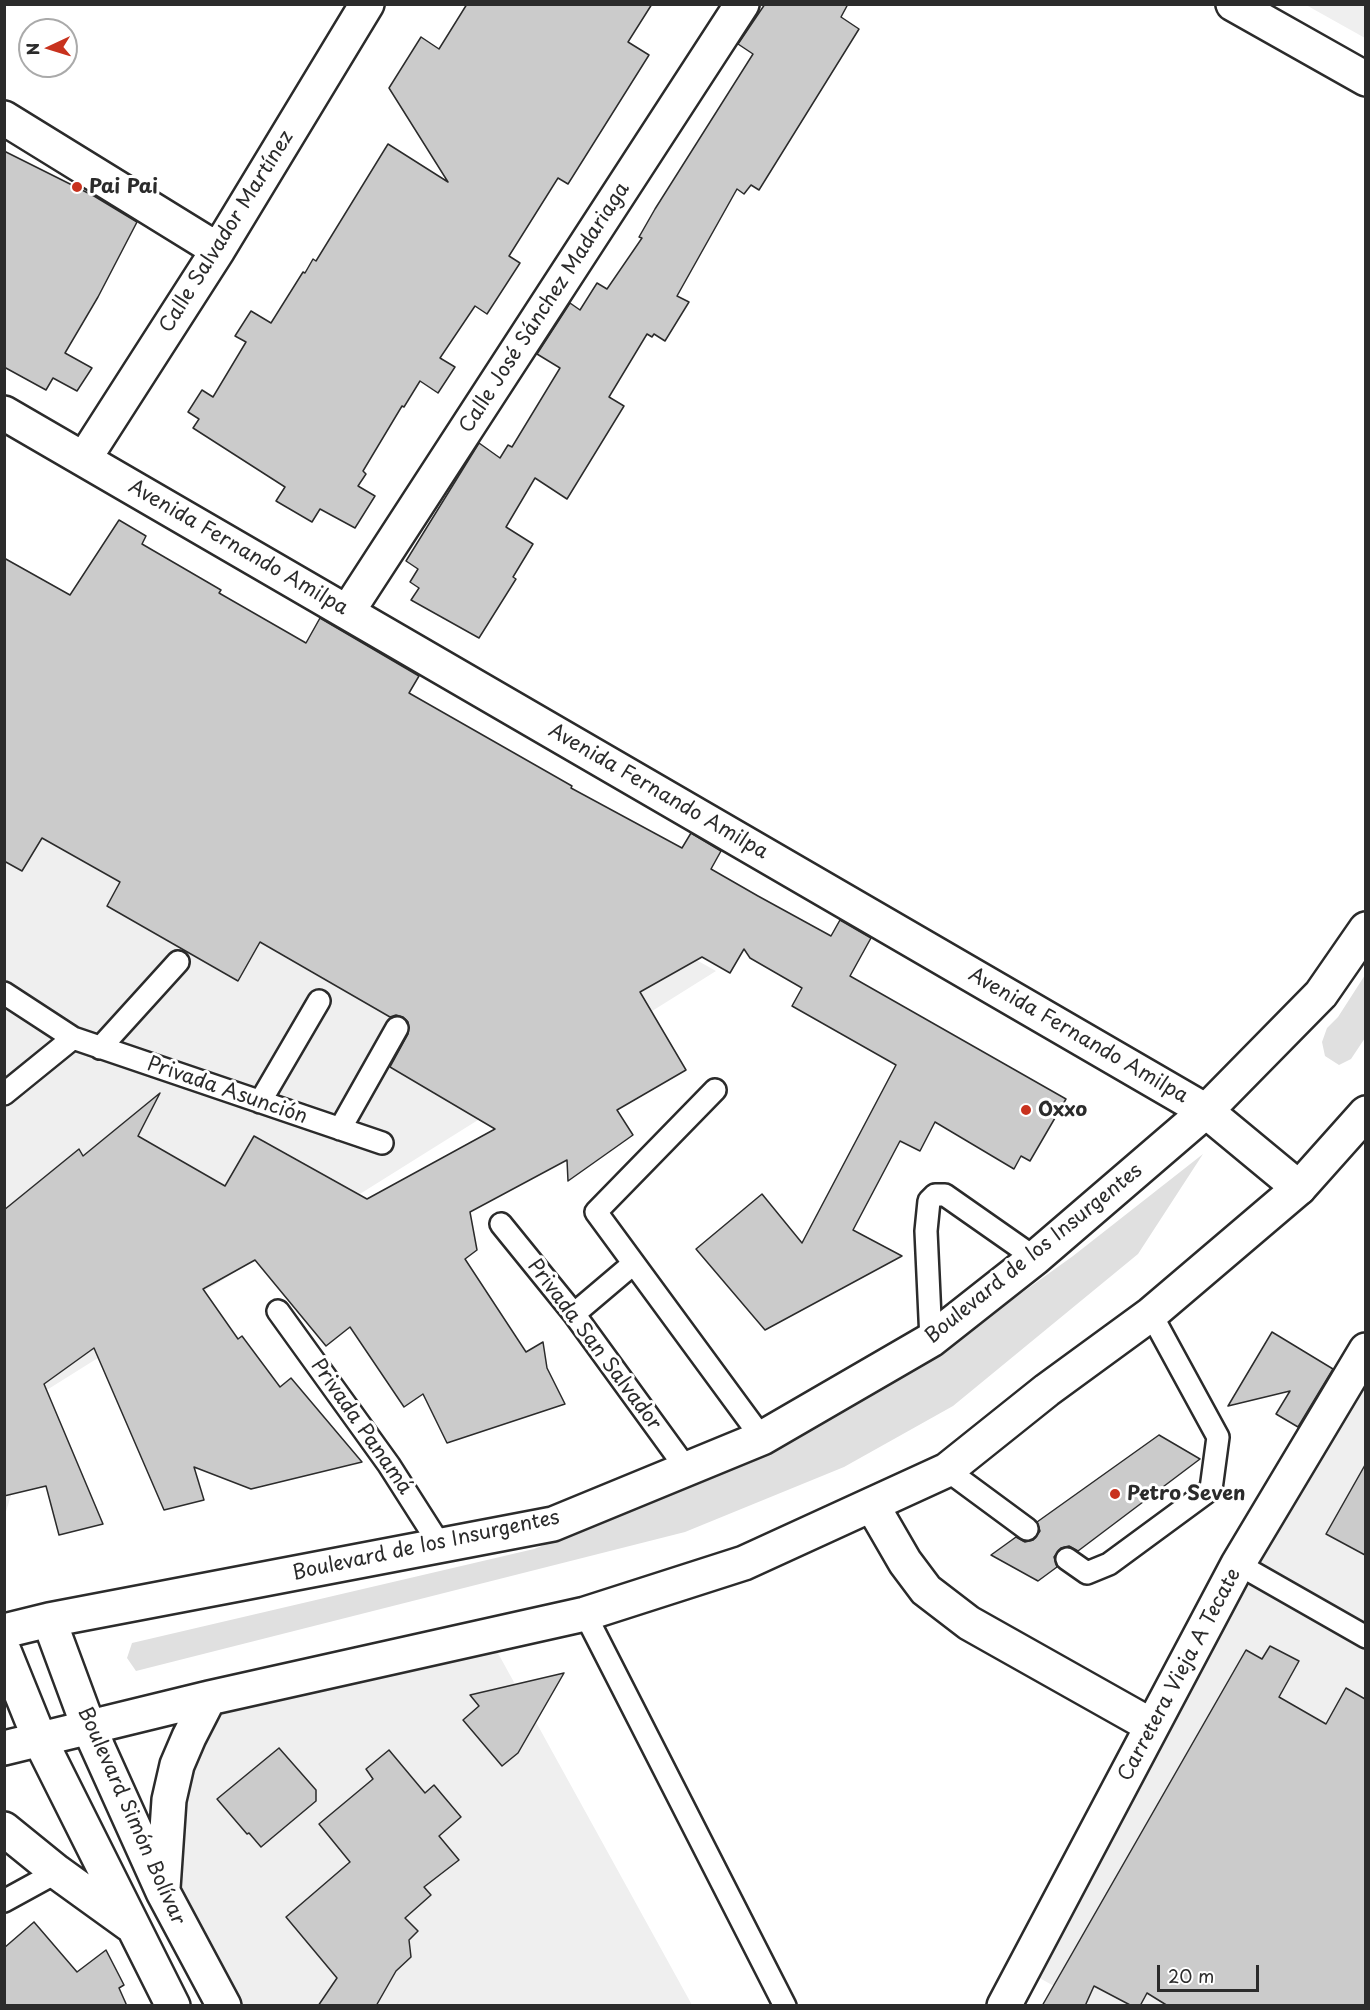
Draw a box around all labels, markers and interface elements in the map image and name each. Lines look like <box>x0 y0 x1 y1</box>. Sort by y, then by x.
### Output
north arrow <box>18 18 78 78</box>
text: N <box>20 42 44 56</box>
street label: Calle Salvador Martínez <box>155 127 299 337</box>
place label: Pai Pai <box>89 175 158 199</box>
street label: Calle José Sánchez Madariaga <box>455 178 635 438</box>
marker: Pai Pai <box>70 180 84 194</box>
street label: Avenida Fernando Amilpa <box>124 475 352 621</box>
street label: Avenida Fernando Amilpa <box>544 719 772 865</box>
street label: Avenida Fernando Amilpa <box>964 963 1192 1109</box>
street label: Privada Asunción <box>144 1052 310 1130</box>
place label: Oxxo <box>1038 1098 1087 1122</box>
marker: Oxxo <box>1019 1103 1033 1117</box>
street label: Boulevard de los Insurgentes <box>921 1159 1147 1349</box>
street label: Privada San Salvador <box>522 1255 666 1435</box>
street label: Privada Panamá <box>305 1355 417 1499</box>
place label: Petro Seven <box>1127 1482 1246 1506</box>
marker: Petro Seven <box>1108 1487 1122 1501</box>
street label: Boulevard de los Insurgentes <box>290 1506 562 1586</box>
street label: Carretera Vieja A Tecate <box>1114 1564 1246 1786</box>
street label: Boulevard Simón Bolívar <box>72 1703 190 1929</box>
scale bar <box>1160 1953 1262 1991</box>
text: 20 m <box>1168 1962 1214 1989</box>

